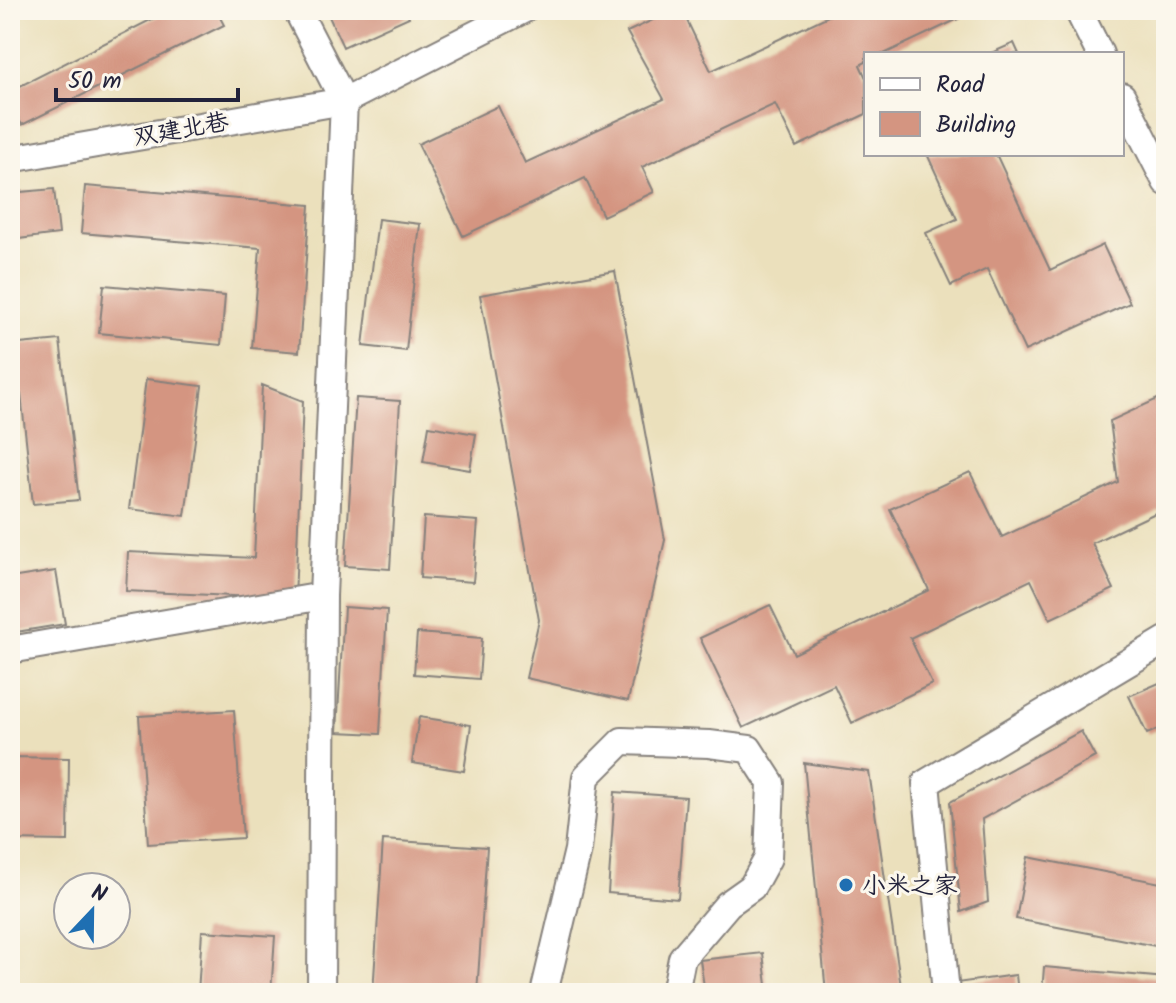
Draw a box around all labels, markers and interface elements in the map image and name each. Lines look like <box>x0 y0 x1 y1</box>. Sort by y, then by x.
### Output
scale bar <box>56 52 238 102</box>
legend <box>864 52 1124 156</box>
text: 50 m <box>68 62 122 101</box>
text: Road <box>936 66 985 105</box>
street label: 双建北巷 <box>131 103 232 158</box>
text: Building <box>936 106 1016 145</box>
place label: 小米之家 <box>862 867 958 906</box>
north arrow <box>52 871 132 951</box>
text: N <box>86 876 112 914</box>
marker: 小米之家 <box>837 876 855 894</box>

